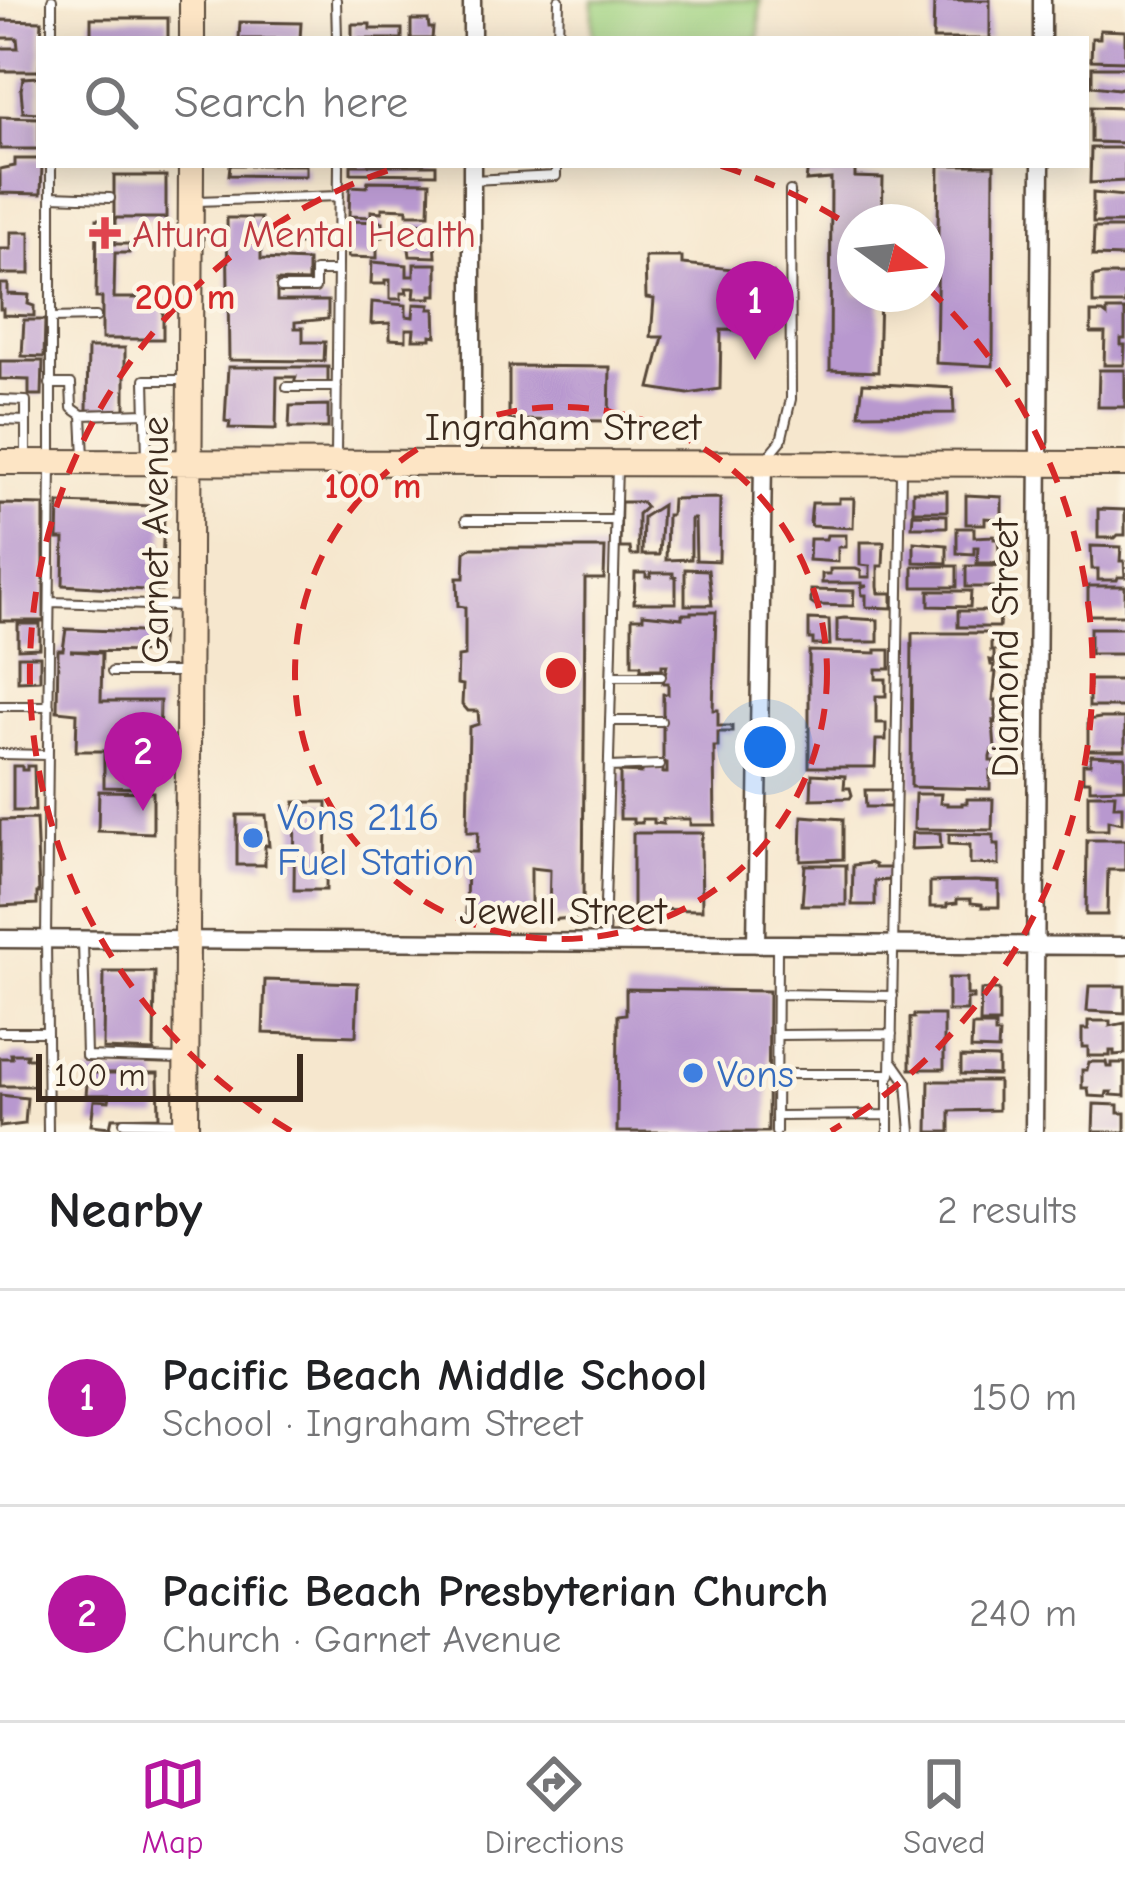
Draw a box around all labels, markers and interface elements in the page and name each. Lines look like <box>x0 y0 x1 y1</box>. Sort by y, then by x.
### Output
search box <box>36 36 1089 168</box>
icon: search <box>78 69 144 135</box>
text: Search here <box>174 76 408 128</box>
north arrow <box>837 204 945 312</box>
place label: Altura Mental Health <box>132 212 476 257</box>
marker: Altura Mental Health <box>89 217 121 249</box>
pin: 1 <box>716 261 794 360</box>
text: 200 m <box>135 277 235 318</box>
street label: Ingraham Street <box>425 405 703 450</box>
street label: Garnet Avenue <box>133 416 178 664</box>
text: 100 m <box>325 466 421 507</box>
street label: Diamond Street <box>983 516 1028 778</box>
centre of rings <box>540 652 582 694</box>
pin: 2 <box>104 712 182 811</box>
your location <box>735 717 795 777</box>
place label: Vons 2116 Fuel Station <box>277 795 474 885</box>
marker: Vons 2116 Fuel Station <box>240 825 266 851</box>
street label: Jewell Street <box>459 889 668 934</box>
scale bar <box>36 1048 303 1101</box>
place label: Vons <box>717 1052 794 1097</box>
text: 100 m <box>54 1056 146 1094</box>
marker: Vons <box>680 1060 706 1086</box>
text: Nearby <box>48 1181 202 1240</box>
text: 2 results <box>937 1188 1077 1233</box>
text: Pacific Beach Middle School <box>162 1349 707 1401</box>
text: 1 <box>79 1375 95 1420</box>
text: 150 m <box>971 1375 1077 1420</box>
text: School · Ingraham Street <box>162 1401 582 1446</box>
text: Pacific Beach Presbyterian Church <box>162 1565 828 1617</box>
text: 2 <box>77 1591 97 1636</box>
text: 240 m <box>969 1591 1077 1636</box>
text: Church · Garnet Avenue <box>162 1617 561 1662</box>
tab: Map <box>140 1751 206 1861</box>
tab: Directions <box>485 1751 624 1861</box>
tab: Saved <box>903 1751 985 1861</box>

